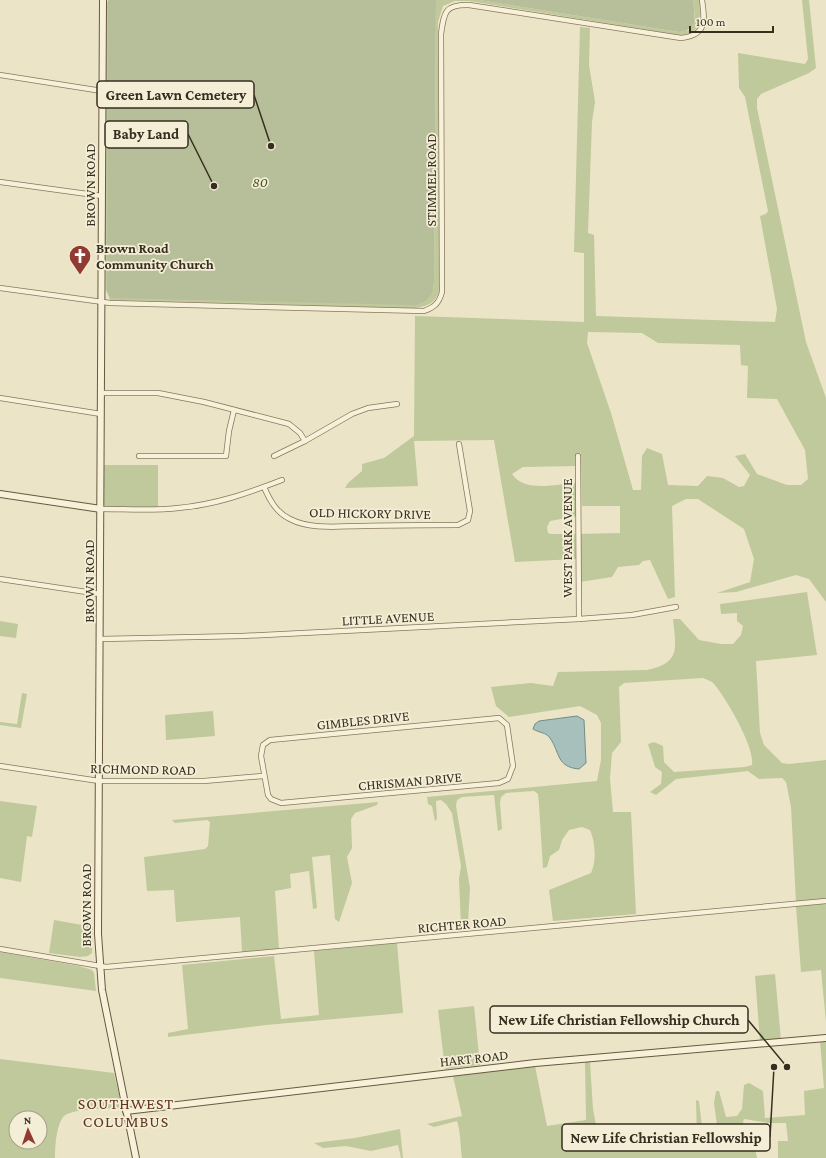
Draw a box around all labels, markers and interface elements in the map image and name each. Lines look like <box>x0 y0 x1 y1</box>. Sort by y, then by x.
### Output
scale bar <box>690 8 773 34</box>
text: 100 m <box>696 15 726 29</box>
callout: Green Lawn Cemetery <box>97 81 254 108</box>
text: Green Lawn Cemetery <box>106 87 247 103</box>
callout: Baby Land <box>105 121 188 148</box>
text: Baby Land <box>113 126 180 142</box>
street label: STIMMEL ROAD <box>423 134 439 227</box>
street label: BROWN ROAD <box>82 143 98 227</box>
park label: 80 <box>252 174 268 190</box>
place label: Brown Road Community Church <box>96 240 214 272</box>
church icon: Brown Road Community Church <box>67 243 93 276</box>
street label: WEST PARK AVENUE <box>559 478 575 598</box>
street label: OLD HICKORY DRIVE <box>309 504 431 522</box>
street label: BROWN ROAD <box>81 539 97 623</box>
street label: LITTLE AVENUE <box>341 608 435 628</box>
street label: GIMBLES DRIVE <box>316 707 410 733</box>
street label: RICHMOND ROAD <box>90 760 196 778</box>
street label: CHRISMAN DRIVE <box>357 768 463 794</box>
street label: BROWN ROAD <box>78 863 94 947</box>
street label: RICHTER ROAD <box>417 912 507 936</box>
callout: New Life Christian Fellowship Church <box>490 1006 748 1033</box>
text: New Life Christian Fellowship Church <box>498 1012 740 1028</box>
street label: HART ROAD <box>439 1046 509 1070</box>
district label: SOUTHWEST COLUMBUS <box>78 1095 174 1130</box>
north arrow <box>8 1110 48 1150</box>
text: N <box>23 1114 32 1126</box>
callout: New Life Christian Fellowship <box>562 1124 770 1151</box>
text: New Life Christian Fellowship <box>570 1130 762 1146</box>

